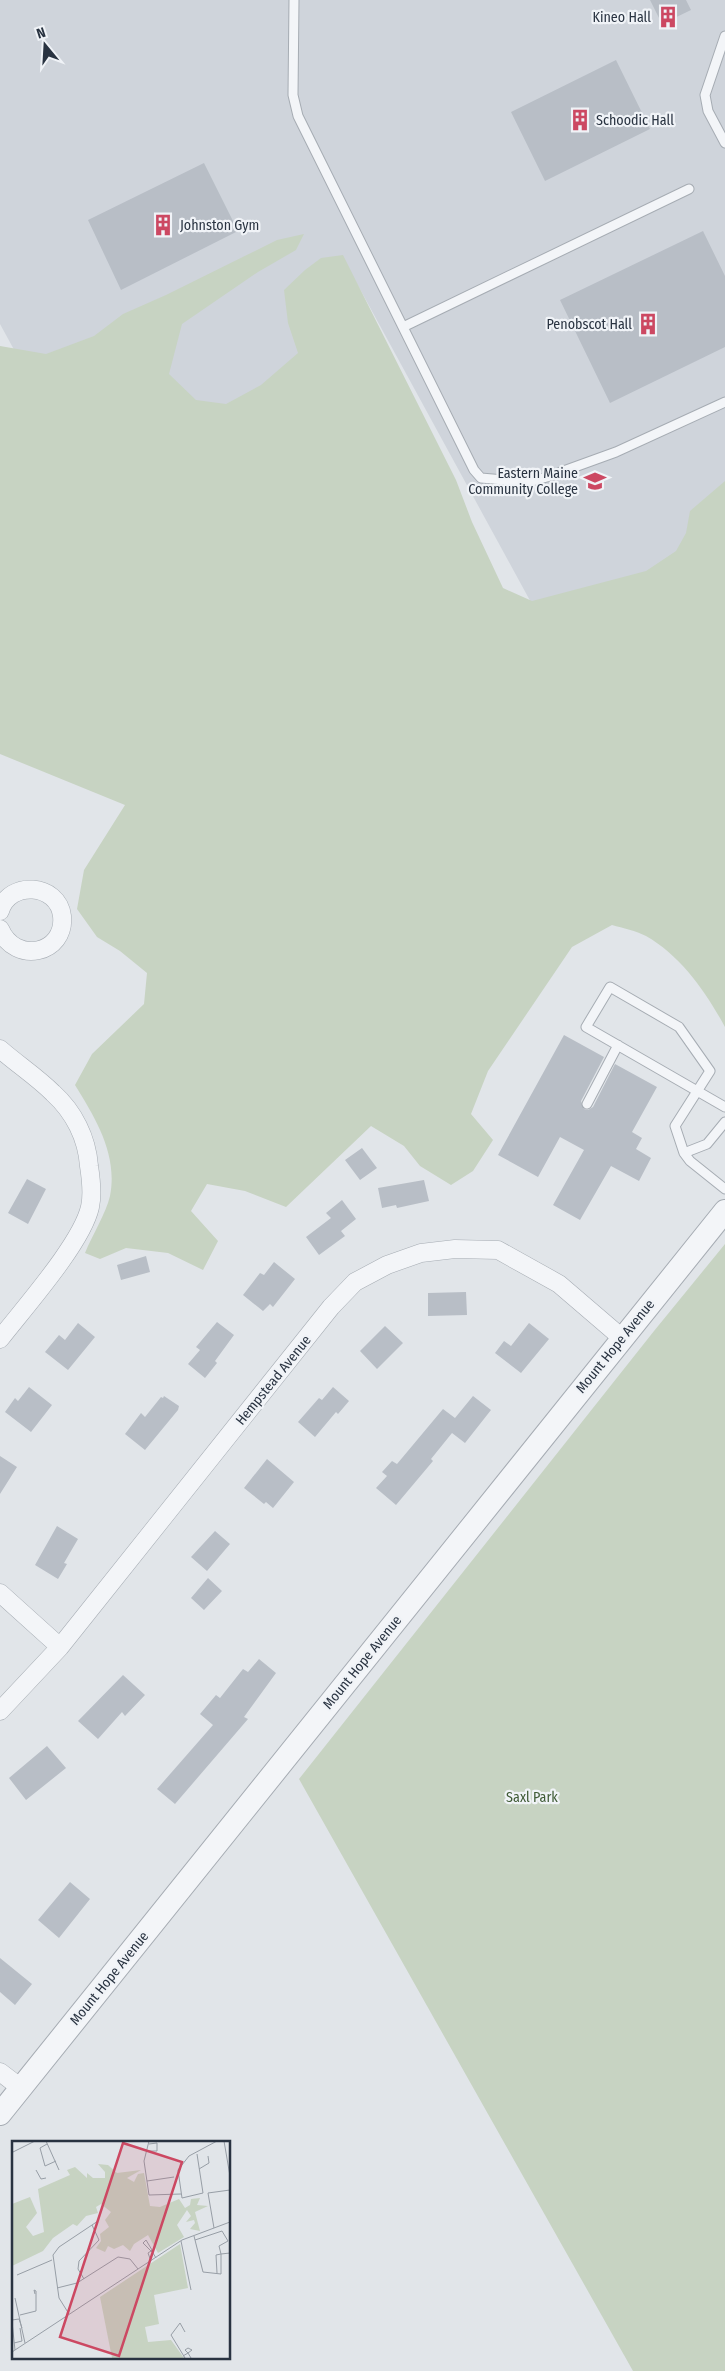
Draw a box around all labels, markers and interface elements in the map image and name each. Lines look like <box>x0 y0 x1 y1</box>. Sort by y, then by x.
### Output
building icon: Kineo Hall <box>655 4 681 30</box>
place label: Kineo Hall <box>593 9 651 26</box>
north arrow <box>20 20 70 70</box>
text: N <box>35 24 48 42</box>
building icon: Schoodic Hall <box>567 107 593 133</box>
place label: Schoodic Hall <box>596 112 674 129</box>
building icon: Johnston Gym <box>150 212 176 238</box>
place label: Johnston Gym <box>180 217 259 234</box>
building icon: Penobscot Hall <box>635 311 661 337</box>
place label: Penobscot Hall <box>546 316 632 333</box>
place label: Eastern Maine Community College <box>468 465 578 498</box>
school or university icon: Eastern Maine Community College <box>582 468 608 494</box>
street label: Mount Hope Avenue <box>572 1296 658 1397</box>
street label: Hempstead Avenue <box>232 1332 315 1429</box>
street label: Mount Hope Avenue <box>319 1612 405 1713</box>
park label: Saxl Park <box>506 1789 558 1806</box>
street label: Mount Hope Avenue <box>66 1928 152 2029</box>
inset map <box>12 2141 230 2358</box>

